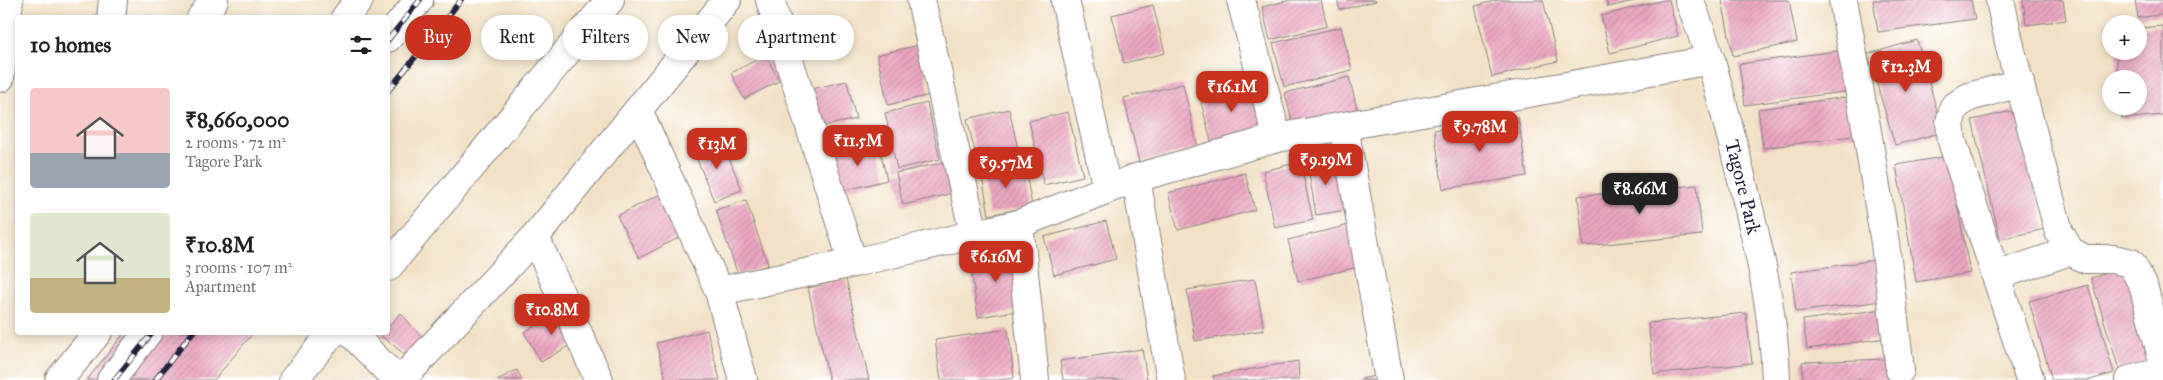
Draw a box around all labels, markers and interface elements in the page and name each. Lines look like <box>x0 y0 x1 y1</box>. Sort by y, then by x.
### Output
chip: Buy <box>405 15 471 60</box>
chip: Rent <box>481 15 553 60</box>
chip: Filters <box>563 15 648 60</box>
chip: New <box>658 15 728 60</box>
chip: Apartment <box>738 15 854 60</box>
map controls <box>2102 15 2147 115</box>
button: + <box>2102 15 2147 60</box>
icon: filters <box>347 31 375 59</box>
text: 10 homes <box>30 32 111 58</box>
pin: ₹12.3M <box>1865 51 1947 93</box>
text: ₹12.3M <box>1881 57 1931 76</box>
pin: ₹16.1M <box>1191 70 1273 113</box>
button: − <box>2102 70 2147 115</box>
text: ₹16.1M <box>1207 77 1257 96</box>
text: ₹8,660,000 <box>185 107 289 133</box>
icon: home <box>70 108 130 168</box>
pin: ₹9.78M <box>1439 110 1521 153</box>
text: ₹9.78M <box>1453 117 1507 136</box>
pin: ₹11.5M <box>817 124 899 167</box>
pin: ₹13M <box>687 128 747 170</box>
text: ₹11.5M <box>834 131 882 150</box>
text: 2 rooms · 72 m² <box>185 133 286 152</box>
text: ₹13M <box>698 134 736 153</box>
street label: Tagore Park <box>1720 137 1767 237</box>
pin: ₹9.19M <box>1285 144 1367 186</box>
pin: ₹9.57M <box>965 146 1047 189</box>
text: ₹9.19M <box>1300 150 1352 169</box>
text: Tagore Park <box>185 152 262 171</box>
text: ₹9.57M <box>979 153 1033 172</box>
pin: ₹8.66M <box>1599 172 1681 215</box>
text: ₹8.66M <box>1613 179 1667 198</box>
text: ₹10.8M <box>185 232 255 258</box>
icon: home <box>70 233 130 293</box>
pin: ₹6.16M <box>955 240 1037 283</box>
text: ₹6.16M <box>970 247 1022 266</box>
text: 3 rooms · 107 m² <box>185 258 292 277</box>
text: Apartment <box>185 277 257 296</box>
pin: ₹10.8M <box>511 294 593 336</box>
text: ₹10.8M <box>525 300 579 319</box>

